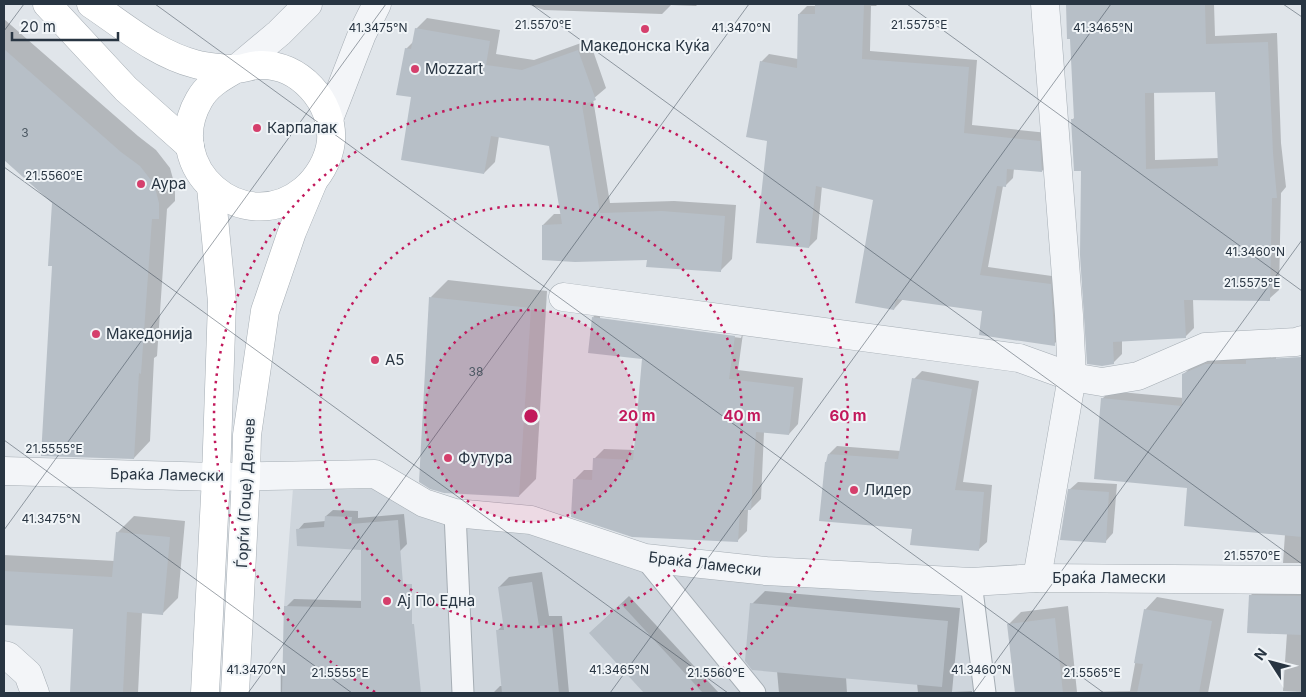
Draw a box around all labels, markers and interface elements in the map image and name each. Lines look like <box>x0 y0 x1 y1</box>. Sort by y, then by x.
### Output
scale bar <box>12 10 119 42</box>
text: 20 m <box>20 17 56 36</box>
text: 21.5570°E <box>515 17 571 32</box>
text: 21.5575°E <box>891 17 947 32</box>
text: 41.3475°N <box>348 20 408 35</box>
text: 41.3470°N <box>711 20 771 35</box>
text: 41.3465°N <box>1073 20 1133 35</box>
marker: Македонска Куќа <box>639 23 651 35</box>
place label: Македонска Куќа <box>580 36 710 55</box>
place label: Mozzart <box>425 59 483 78</box>
marker: Mozzart <box>409 63 421 75</box>
place label: Карпалак <box>267 118 337 137</box>
marker: Карпалак <box>251 122 263 134</box>
house number: 3 <box>21 125 29 140</box>
text: 21.5560°E <box>25 168 83 183</box>
place label: Аура <box>151 174 187 193</box>
marker: Аура <box>135 178 147 190</box>
text: 41.3460°N <box>1225 244 1285 259</box>
text: 21.5575°E <box>1224 275 1280 290</box>
place label: Македонија <box>106 324 193 343</box>
marker: Македонија <box>90 328 102 340</box>
place label: А5 <box>385 350 404 369</box>
marker: А5 <box>369 354 381 366</box>
house number: 38 <box>469 364 483 379</box>
text: 20 m <box>619 406 655 425</box>
text: 40 m <box>723 406 761 425</box>
text: 60 m <box>829 406 867 425</box>
centre of rings <box>522 407 540 425</box>
street label: Ѓорѓи (Гоце) Делчев <box>232 417 259 569</box>
text: 21.5555°E <box>25 441 83 456</box>
place label: Футура <box>458 448 512 467</box>
marker: Футура <box>442 452 454 464</box>
street label: Браќа Ламески <box>110 464 224 485</box>
place label: Лидер <box>864 480 911 499</box>
marker: Лидер <box>848 484 860 496</box>
text: 41.3475°N <box>21 511 81 526</box>
street label: Браќа Ламески <box>647 547 763 580</box>
text: 21.5570°E <box>1224 548 1280 563</box>
street label: Браќа Ламески <box>1052 568 1166 587</box>
place label: Ај По Една <box>397 591 475 610</box>
marker: Ај По Една <box>381 595 393 607</box>
north arrow <box>1246 637 1296 687</box>
text: N <box>1250 645 1270 663</box>
text: 41.3470°N <box>226 662 286 677</box>
text: 41.3465°N <box>589 662 649 677</box>
text: 41.3460°N <box>951 662 1011 677</box>
text: 21.5555°E <box>311 665 369 680</box>
text: 21.5560°E <box>687 665 745 680</box>
text: 21.5565°E <box>1063 665 1121 680</box>

